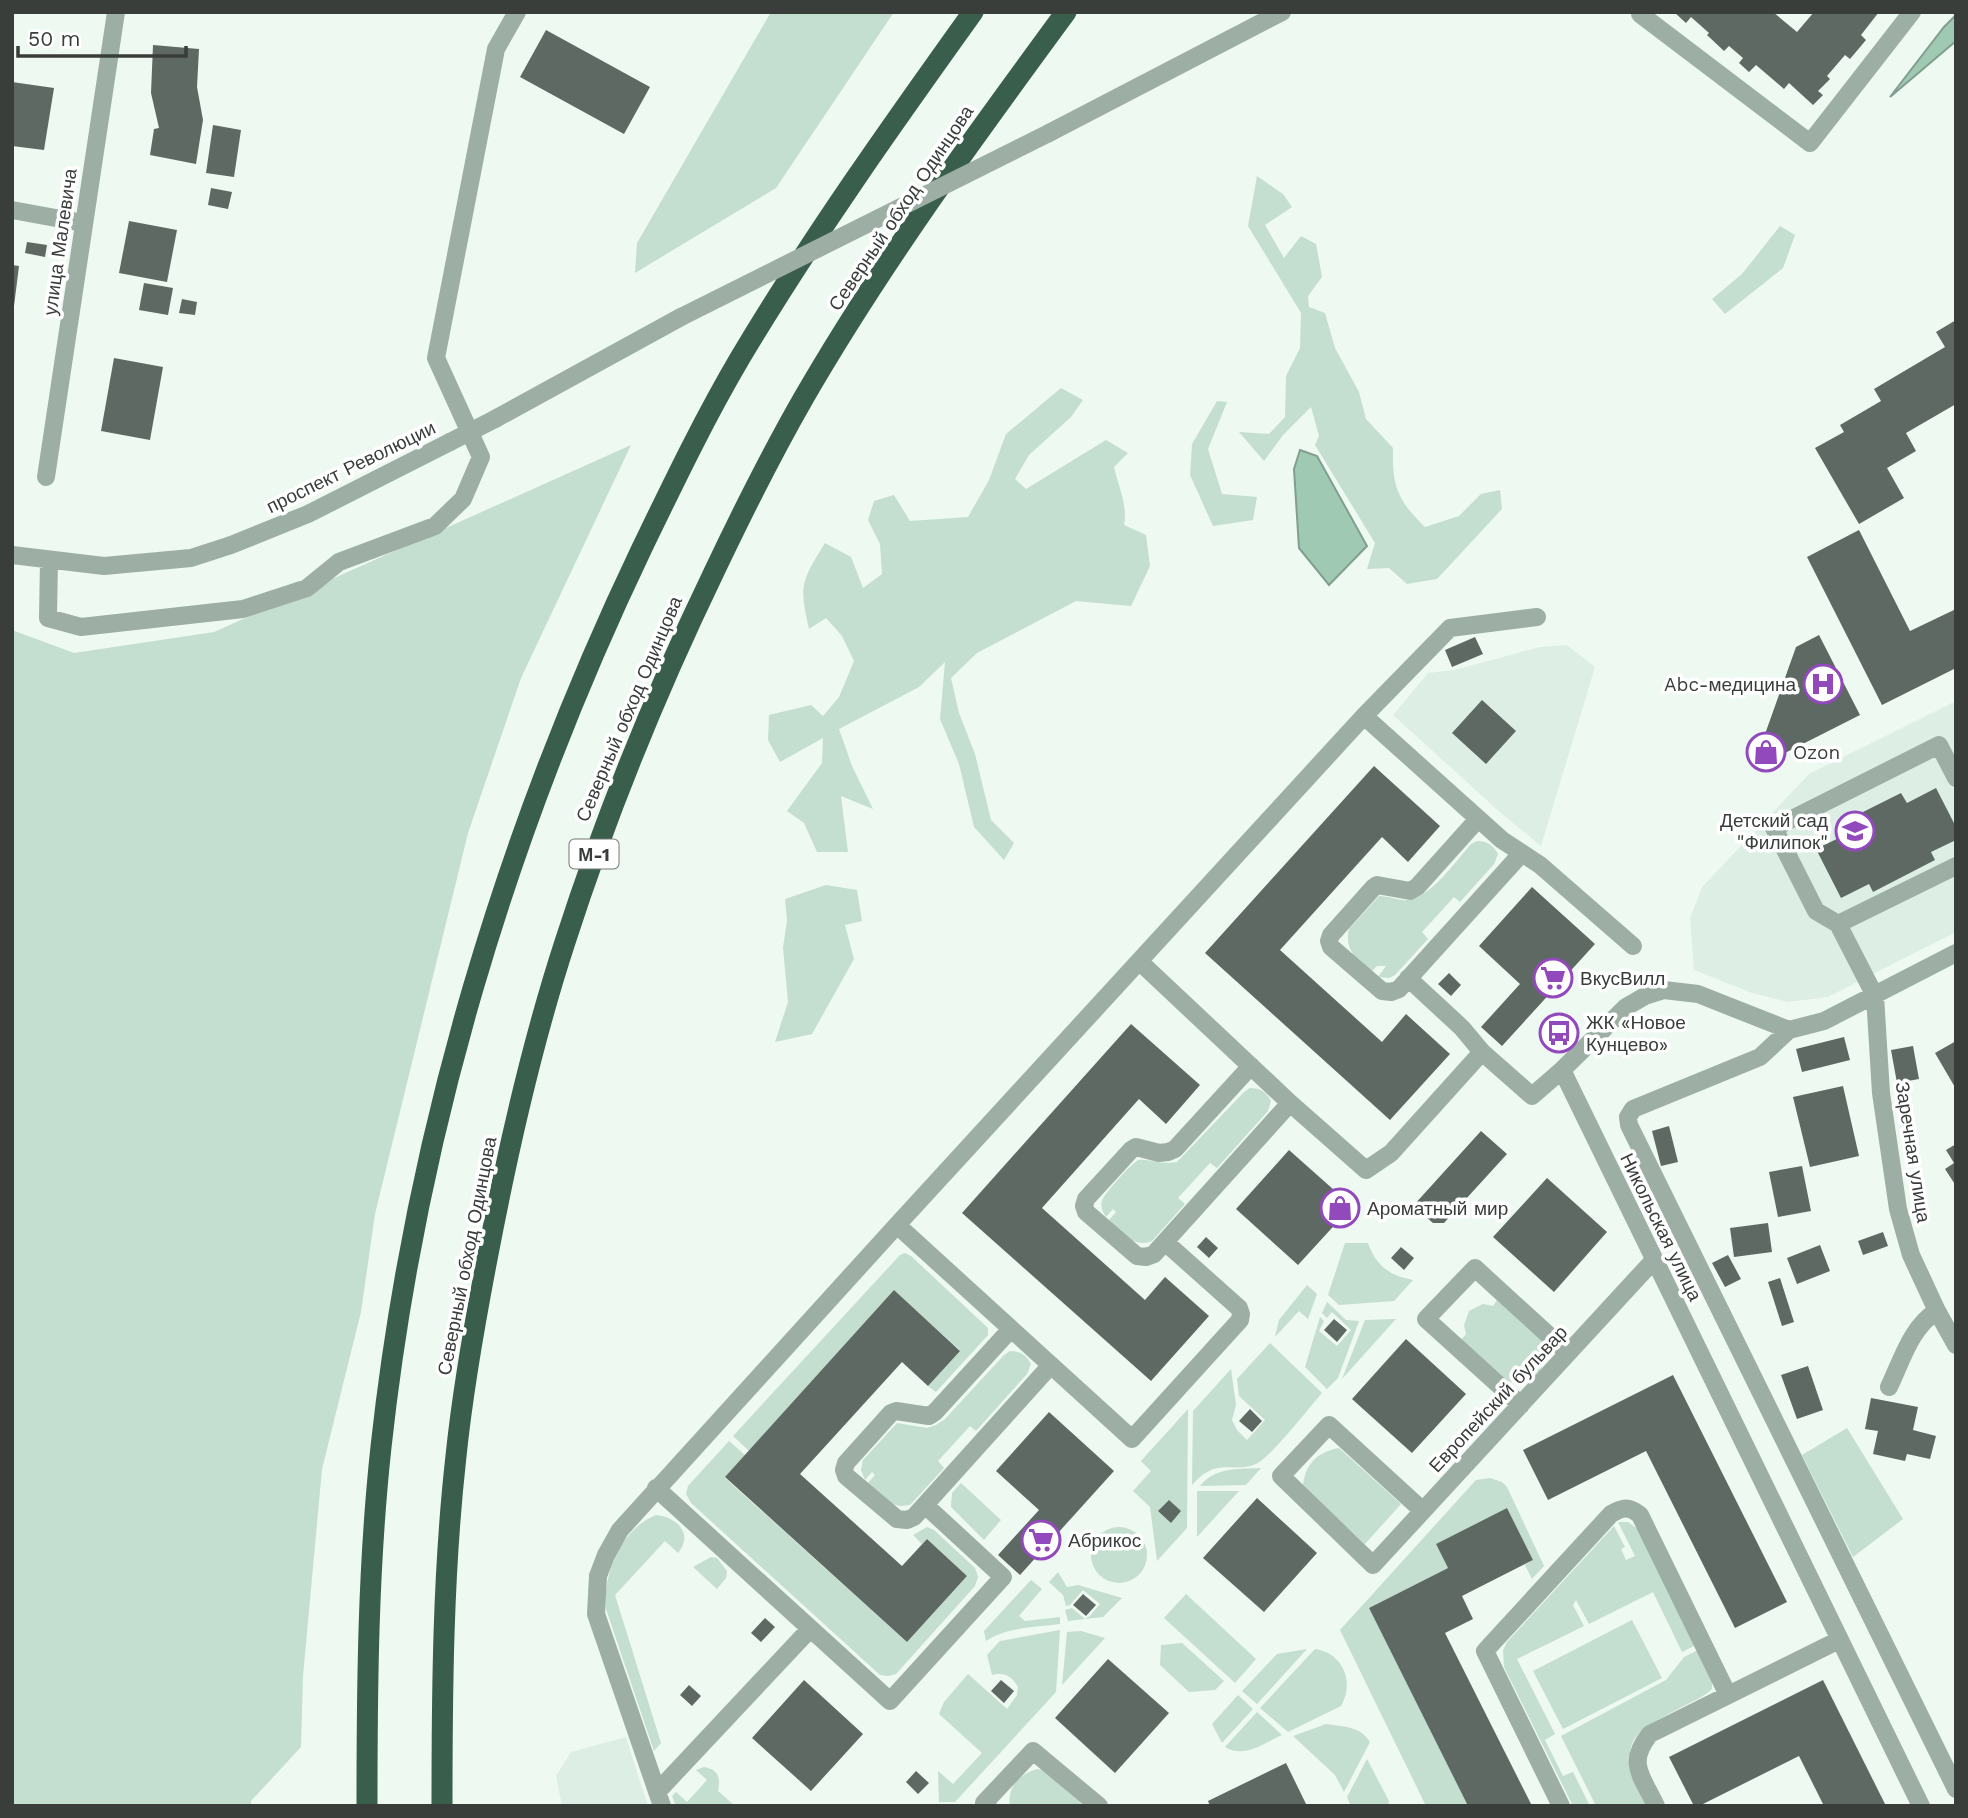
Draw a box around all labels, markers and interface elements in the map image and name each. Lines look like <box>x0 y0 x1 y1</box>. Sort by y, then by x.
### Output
scale bar <box>18 14 186 58</box>
text: 50 m <box>28 26 80 51</box>
street label: Северный обход Одинцова <box>824 101 979 315</box>
street label: улица Малевича <box>38 167 82 317</box>
street label: проспект Революции <box>263 416 439 518</box>
street label: Северный обход Одинцова <box>571 592 687 825</box>
hospital icon: Abc-медицина <box>1802 663 1844 705</box>
place label: Abc-медицина <box>1664 673 1796 696</box>
shop icon: Ozon <box>1745 731 1787 773</box>
place label: Ozon <box>1793 741 1840 764</box>
place label: Детский сад "Филипок" <box>1720 809 1828 854</box>
school or university icon: Детский сад "Филипок" <box>1834 810 1876 852</box>
road number: М-1 <box>570 840 618 868</box>
supermarket icon: ВкусВилл <box>1532 957 1574 999</box>
place label: ВкусВилл <box>1580 967 1665 990</box>
place label: ЖК «Новое Кунцево» <box>1586 1011 1686 1056</box>
bus stop icon: ЖК «Новое Кунцево» <box>1538 1012 1580 1054</box>
street label: Заречная улица <box>1890 1080 1936 1225</box>
street label: Северный обход Одинцова <box>433 1134 502 1377</box>
street label: Никольская улица <box>1615 1149 1707 1305</box>
shop icon: Ароматный мир <box>1319 1187 1361 1229</box>
place label: Ароматный мир <box>1367 1197 1508 1220</box>
street label: Европейский бульвар <box>1424 1321 1572 1477</box>
supermarket icon: Абрикос <box>1020 1519 1062 1561</box>
place label: Абрикос <box>1068 1529 1141 1552</box>

